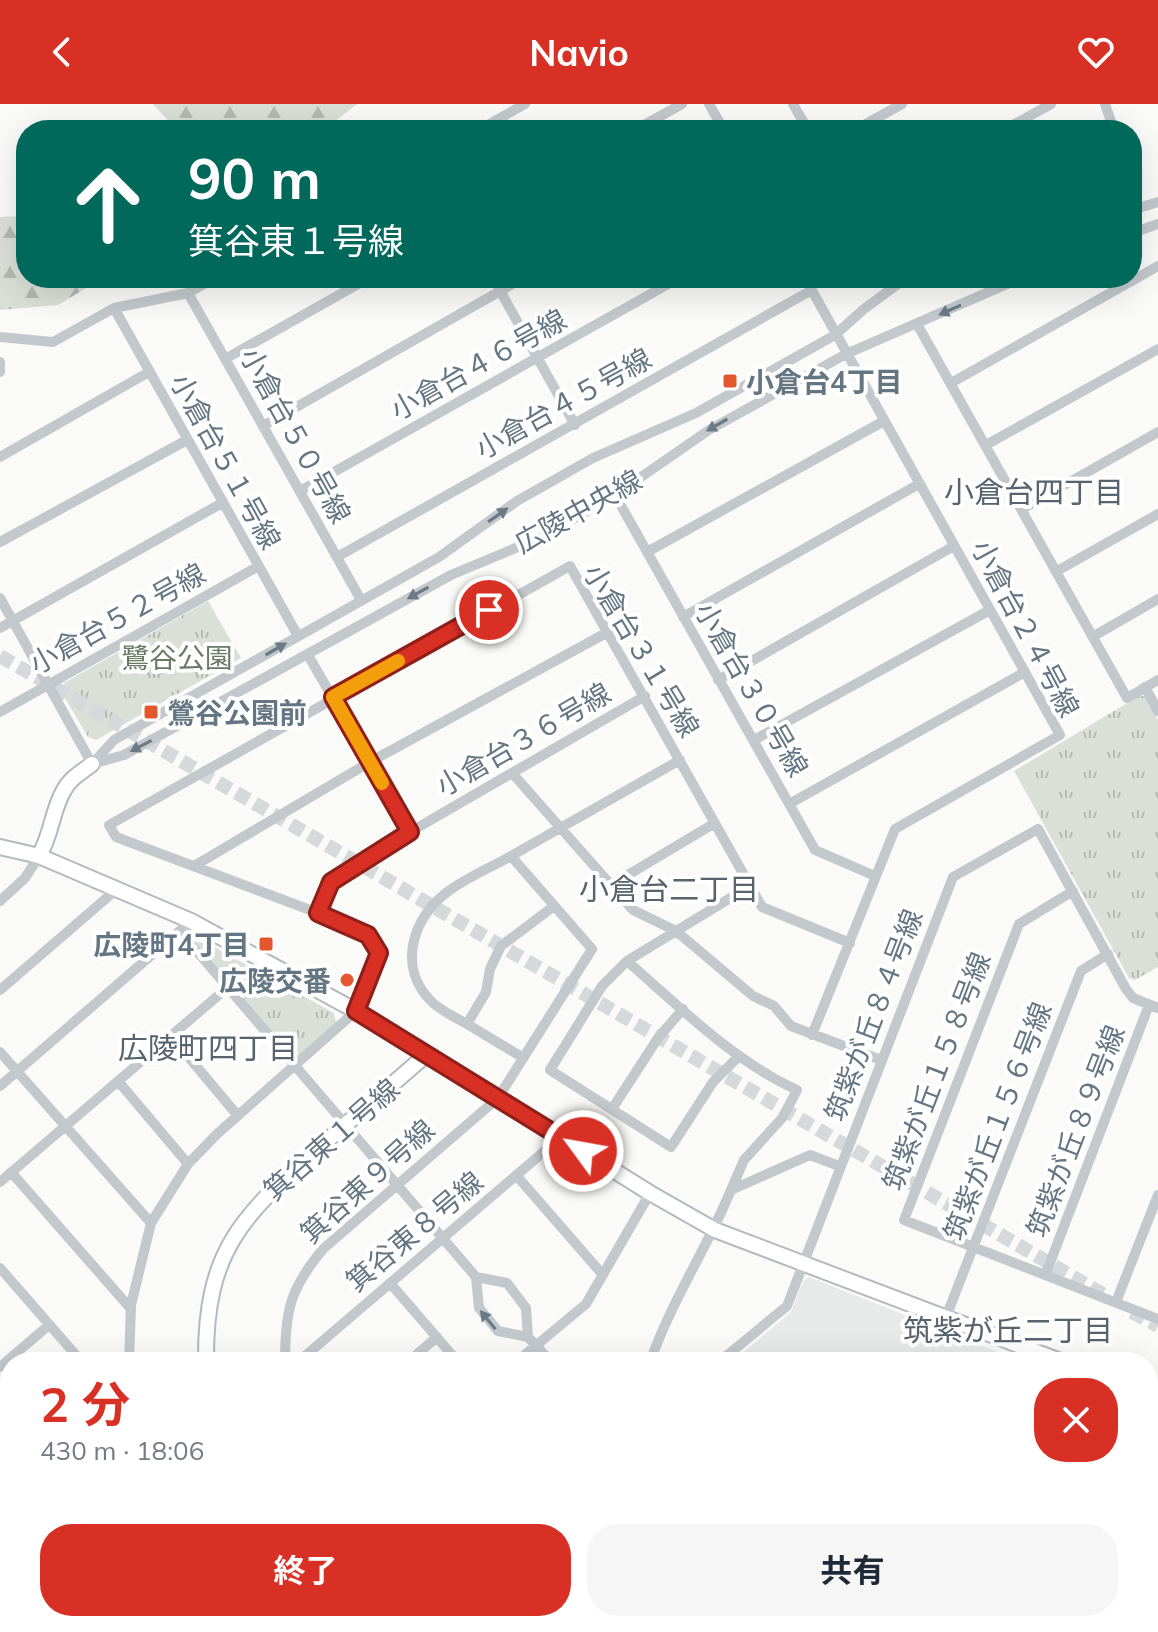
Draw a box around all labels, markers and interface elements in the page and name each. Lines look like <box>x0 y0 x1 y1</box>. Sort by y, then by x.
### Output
icon: back <box>40 30 84 74</box>
text: Navio <box>529 30 629 75</box>
icon: heart <box>1074 30 1118 74</box>
text: 90 m <box>188 143 321 213</box>
icon: ahead <box>56 152 160 256</box>
text: 箕谷東１号線 <box>188 218 404 263</box>
street label: 小倉台４６号線 <box>384 301 572 427</box>
one-way arrow <box>938 303 961 316</box>
street label: 小倉台４５号線 <box>469 340 657 466</box>
street label: 小倉台５０号線 <box>233 341 359 529</box>
place label: 小倉台4丁目 <box>746 364 903 399</box>
street label: 小倉台５１号線 <box>163 367 289 555</box>
marker: 小倉台4丁目 <box>721 372 739 390</box>
one-way arrow <box>706 418 728 432</box>
street label: 広陵中央線 <box>508 462 648 560</box>
district label: 小倉台四丁目 <box>944 473 1124 511</box>
one-way arrow <box>487 507 509 523</box>
street label: 小倉台２４号線 <box>965 533 1087 723</box>
street label: 小倉台５２号線 <box>23 555 211 681</box>
street label: 小倉台３１号線 <box>577 557 707 743</box>
pin <box>455 576 523 644</box>
one-way arrow <box>407 586 429 600</box>
icon: arrive <box>467 588 511 632</box>
street label: 小倉台３０号線 <box>688 595 816 783</box>
park label: 鷺谷公園 <box>121 640 233 675</box>
one-way arrow <box>265 642 287 656</box>
street label: 小倉台３６号線 <box>429 675 617 803</box>
place label: 鶯谷公園前 <box>167 695 307 730</box>
marker: 鶯谷公園前 <box>142 703 160 721</box>
one-way arrow <box>130 739 153 752</box>
district label: 小倉台二丁目 <box>579 870 759 908</box>
street label: 筑紫が丘８４号線 <box>817 904 929 1126</box>
place label: 広陵町4丁目 <box>93 927 250 962</box>
marker: 広陵町4丁目 <box>257 935 275 953</box>
street label: 筑紫が丘１５８号線 <box>875 947 997 1195</box>
place label: 広陵交番 <box>219 963 331 998</box>
marker: 広陵交番 <box>338 971 356 989</box>
street label: 筑紫が丘１５６号線 <box>936 997 1058 1245</box>
street label: 筑紫が丘８９号線 <box>1019 1020 1131 1242</box>
district label: 広陵町四丁目 <box>118 1029 298 1067</box>
street label: 箕谷東１号線 <box>256 1071 406 1207</box>
position arrow <box>541 1109 625 1193</box>
street label: 箕谷東９号線 <box>293 1112 441 1250</box>
street label: 箕谷東８号線 <box>338 1164 490 1298</box>
one-way arrow <box>480 1310 497 1330</box>
district label: 筑紫が丘二丁目 <box>903 1311 1113 1349</box>
text: 2 分 <box>40 1374 130 1434</box>
button: close <box>1034 1378 1118 1462</box>
text: 430 m · 18:06 <box>40 1434 204 1467</box>
button: 終了 <box>40 1524 571 1616</box>
button: 共有 <box>587 1524 1118 1616</box>

